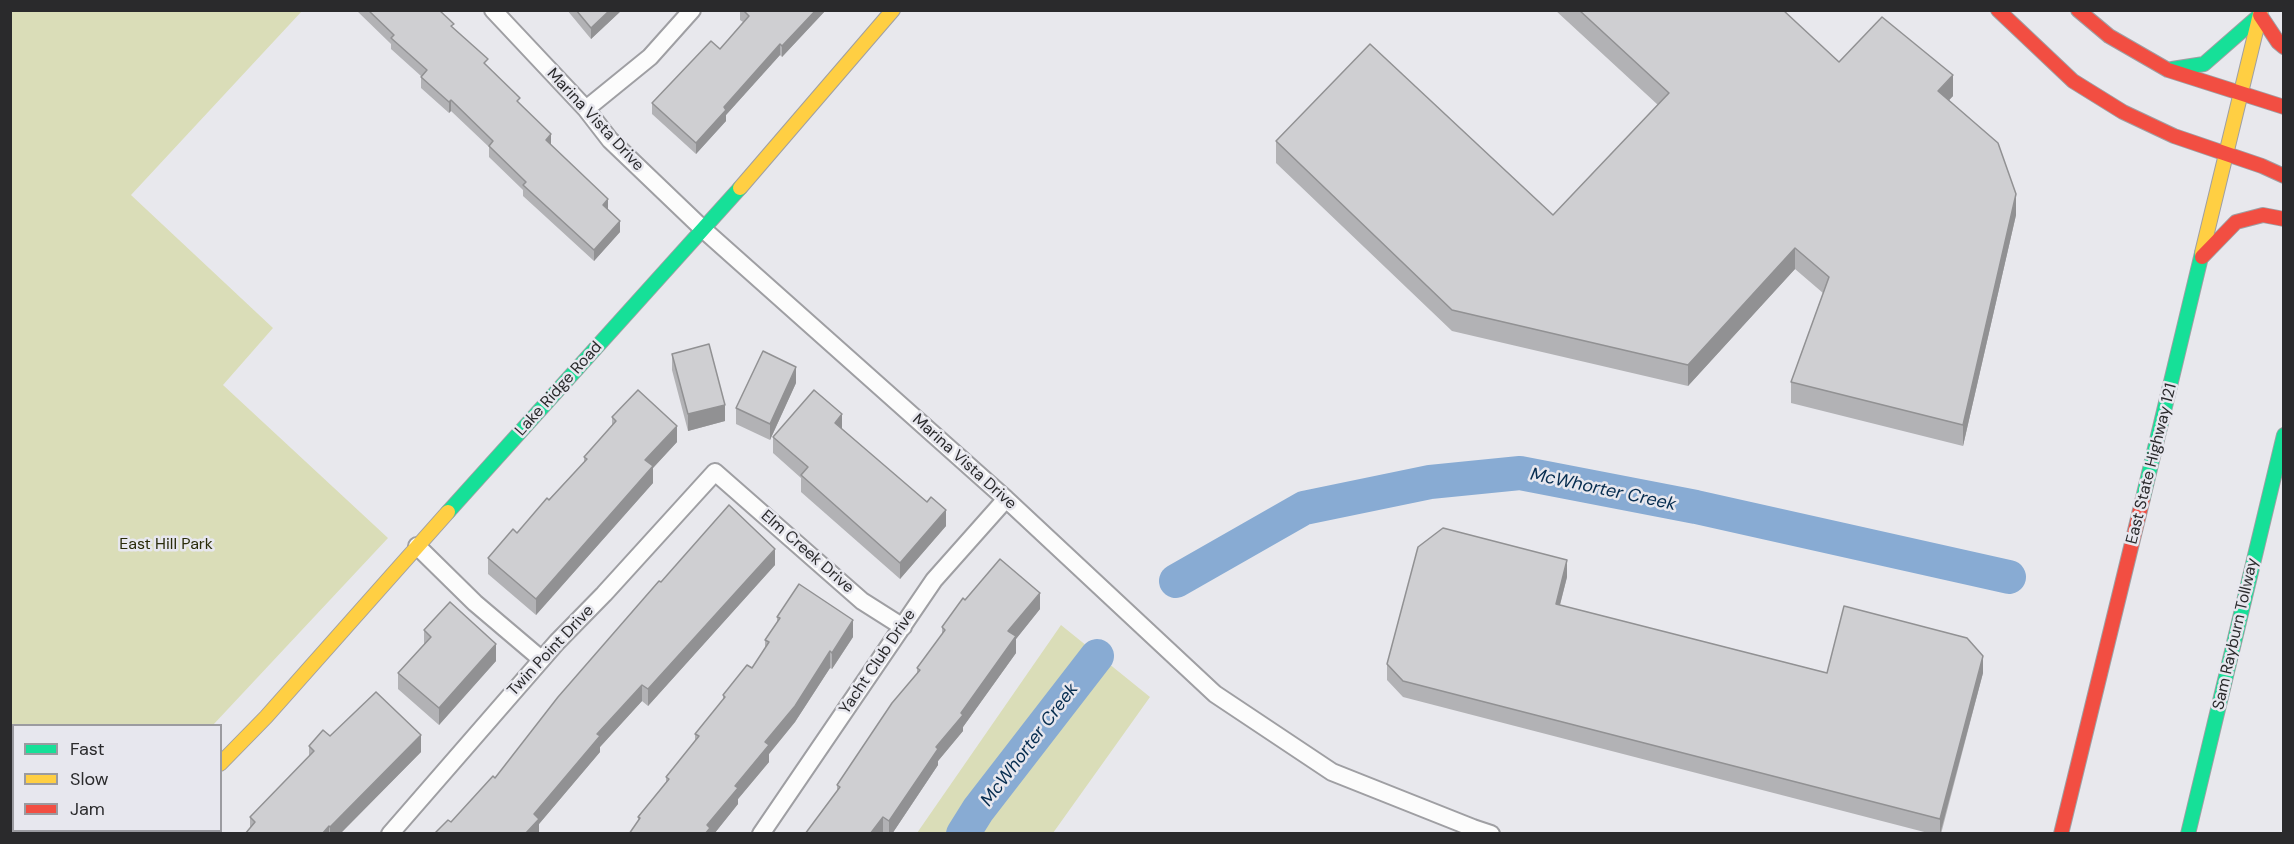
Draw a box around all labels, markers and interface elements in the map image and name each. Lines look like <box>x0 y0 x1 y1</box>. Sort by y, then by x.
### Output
street label: Marina Vista Drive <box>542 65 648 175</box>
street label: Lake Ridge Road <box>512 338 606 440</box>
street label: East State Highway 121 <box>2123 382 2181 546</box>
street label: Marina Vista Drive <box>908 410 1020 514</box>
water label: McWhorter Creek <box>1528 464 1678 516</box>
street label: Elm Creek Drive <box>757 507 857 597</box>
park label: East Hill Park <box>119 535 213 555</box>
street label: Sam Rayburn Tollway <box>2209 556 2263 712</box>
street label: Twin Point Drive <box>504 602 598 700</box>
street label: Yacht Club Drive <box>836 606 920 718</box>
water label: McWhorter Creek <box>977 679 1083 811</box>
legend <box>12 724 222 832</box>
text: Fast <box>70 737 105 761</box>
text: Slow <box>70 767 109 791</box>
text: Jam <box>70 797 105 821</box>

